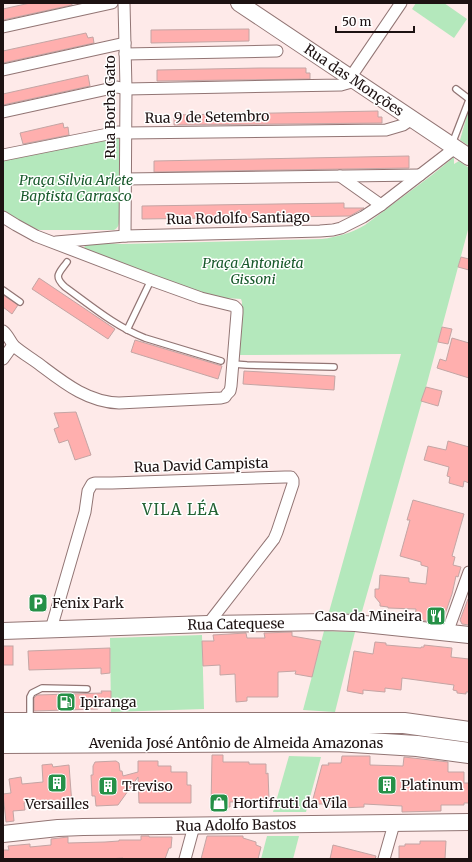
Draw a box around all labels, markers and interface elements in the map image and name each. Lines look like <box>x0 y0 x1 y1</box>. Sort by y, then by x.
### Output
scale bar <box>336 8 414 34</box>
text: 50 m <box>342 14 371 29</box>
street label: Rua das Monções <box>301 40 407 120</box>
street label: Rua Borba Gato <box>101 55 119 159</box>
street label: Rua 9 de Setembro <box>145 107 269 127</box>
park label: Praça Silvia Arlete Baptista Carrasco <box>19 171 133 205</box>
street label: Rua Rodolfo Santiago <box>166 208 310 228</box>
park label: Praça Antonieta Gissoni <box>202 254 304 288</box>
street label: Rua David Campista <box>133 454 269 476</box>
district label: VILA LÉA <box>141 499 220 519</box>
parking icon: Fenix Park <box>27 592 49 614</box>
place label: Fenix Park <box>52 594 124 612</box>
restaurant icon: Casa da Mineira <box>425 605 447 627</box>
place label: Casa da Mineira <box>315 607 422 625</box>
street label: Rua Catequese <box>187 614 285 634</box>
fuel station icon: Ipiranga <box>55 691 77 713</box>
place label: Ipiranga <box>80 693 137 711</box>
street label: Avenida José Antônio de Almeida Amazonas <box>88 734 383 752</box>
building icon: Versailles <box>46 772 68 794</box>
building icon: Platinum <box>376 774 398 796</box>
building icon: Treviso <box>97 775 119 797</box>
place label: Platinum <box>401 776 463 794</box>
place label: Treviso <box>122 777 173 795</box>
shop icon: Hortifruti da Vila <box>208 792 230 814</box>
place label: Hortifruti da Vila <box>233 794 348 812</box>
place label: Versailles <box>24 795 89 813</box>
street label: Rua Adolfo Bastos <box>175 815 297 835</box>

